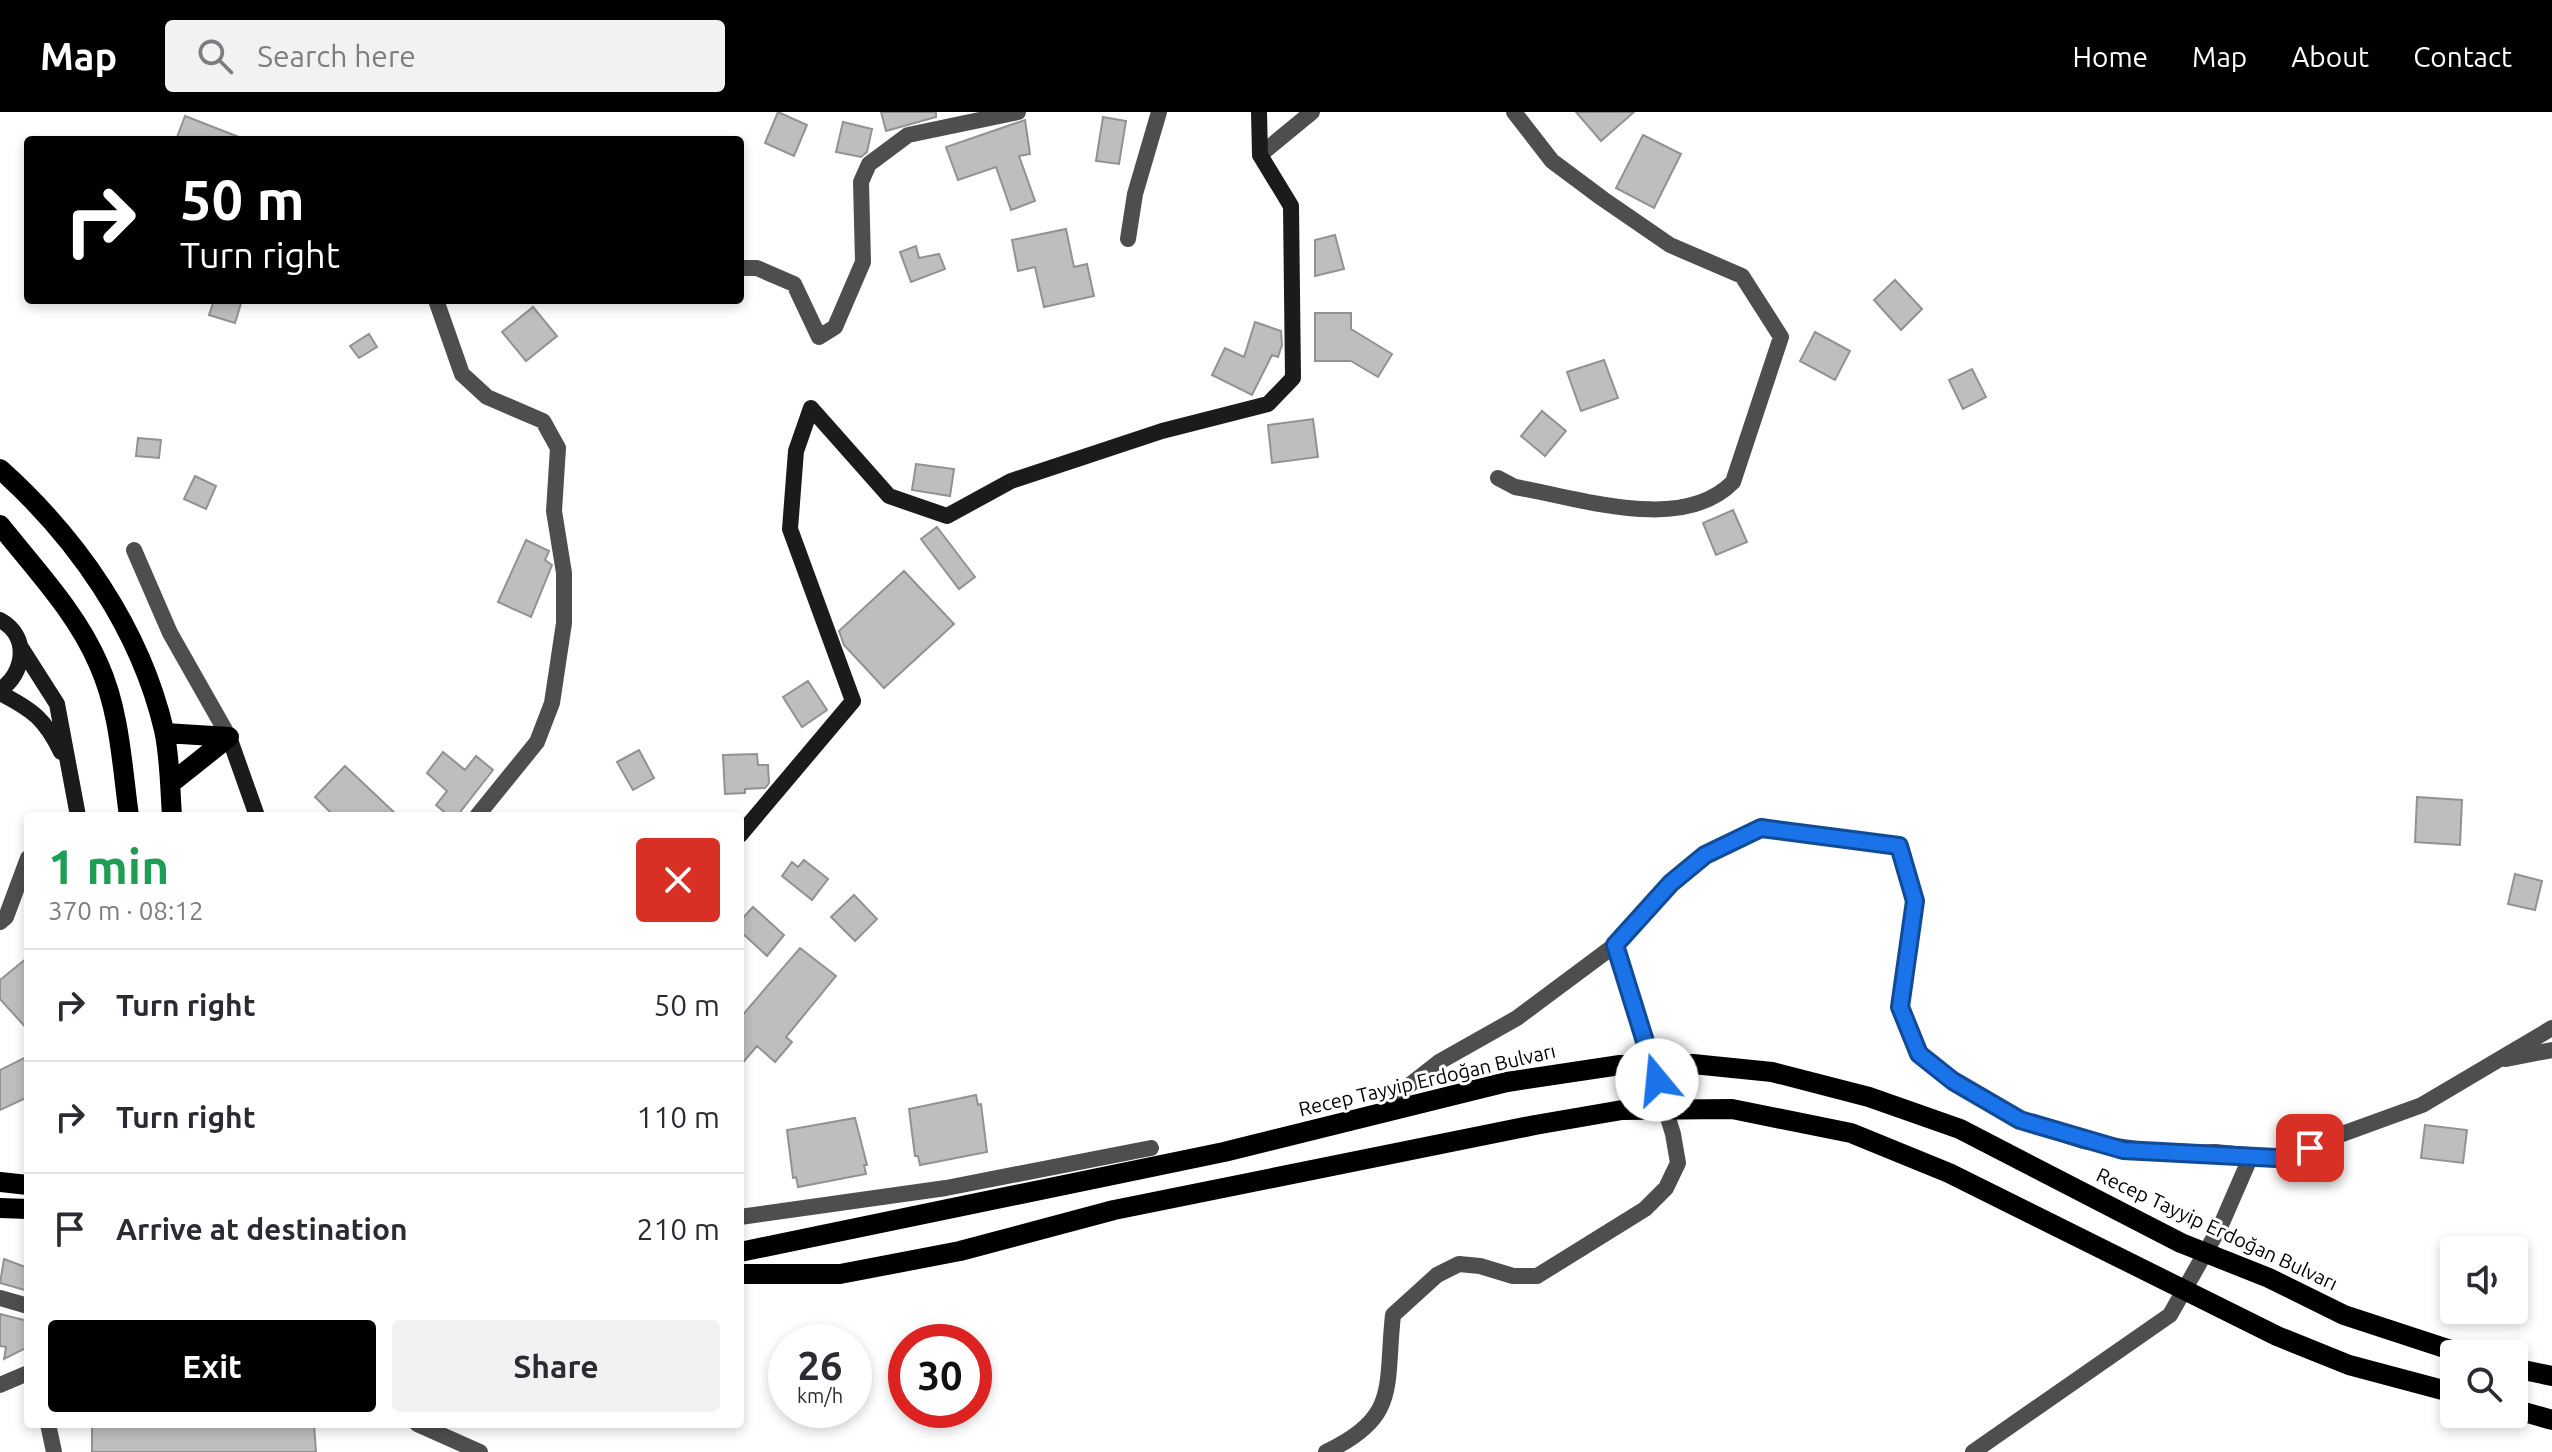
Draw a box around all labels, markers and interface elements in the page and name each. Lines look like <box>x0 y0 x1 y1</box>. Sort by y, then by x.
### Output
search box <box>165 20 725 92</box>
icon: search <box>193 34 237 78</box>
text: Map <box>40 35 117 77</box>
text: Search here <box>257 39 416 73</box>
text: Home <box>2073 41 2148 72</box>
text: Map <box>2192 41 2247 72</box>
text: About <box>2291 41 2369 72</box>
text: Contact <box>2413 41 2512 72</box>
icon: right <box>48 168 152 272</box>
text: 50 m <box>180 168 305 231</box>
text: Turn right <box>180 234 340 275</box>
button: close <box>636 838 720 922</box>
text: 1 min <box>48 839 169 893</box>
text: 370 m · 08:12 <box>48 896 204 925</box>
icon: right <box>48 983 92 1027</box>
text: Turn right <box>116 988 256 1022</box>
text: 50 m <box>653 988 720 1022</box>
position arrow <box>1615 1038 1699 1122</box>
street label: Recep Tayyip Erdoğan Bulvarı <box>1296 1039 1558 1120</box>
icon: right <box>48 1095 92 1139</box>
text: Turn right <box>116 1100 256 1134</box>
text: 110 m <box>636 1100 720 1134</box>
pin <box>2276 1114 2344 1182</box>
icon: arrive <box>2288 1126 2332 1170</box>
street label: Recep Tayyip Erdoğan Bulvarı <box>2093 1163 2341 1295</box>
icon: arrive <box>48 1207 92 1251</box>
text: Arrive at destination <box>116 1212 408 1246</box>
text: 210 m <box>636 1212 720 1246</box>
map controls <box>2440 1236 2528 1428</box>
button: sound <box>2440 1236 2528 1324</box>
button: Exit <box>48 1320 376 1412</box>
button: Share <box>392 1320 720 1412</box>
speed limit sign: 30 <box>888 1324 992 1428</box>
button: search <box>2440 1340 2528 1428</box>
text: 26 <box>797 1343 843 1388</box>
text: km/h <box>797 1384 843 1407</box>

